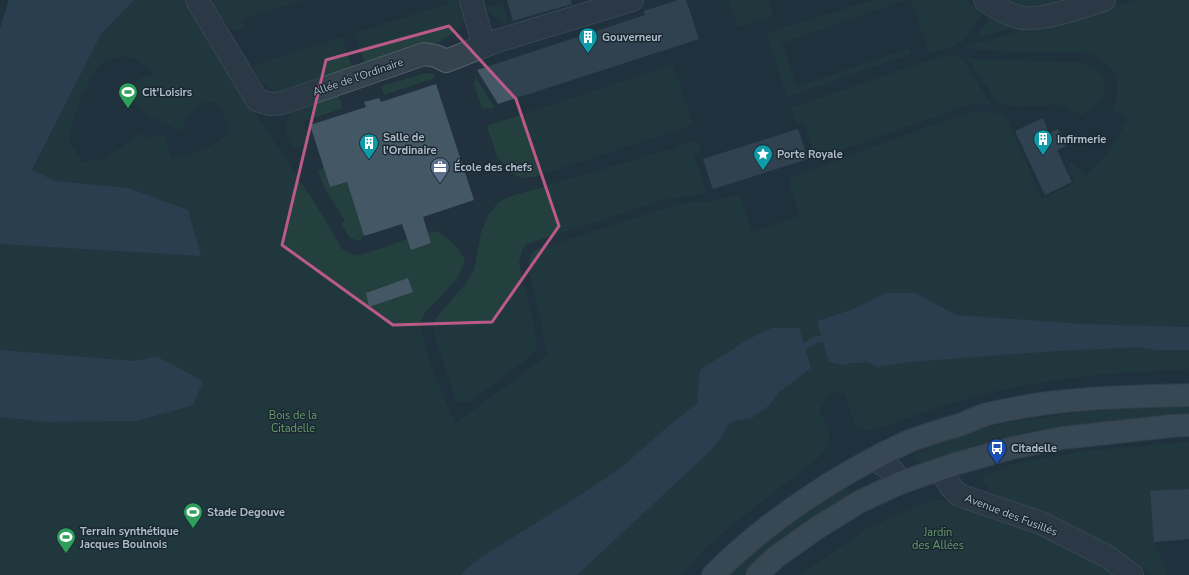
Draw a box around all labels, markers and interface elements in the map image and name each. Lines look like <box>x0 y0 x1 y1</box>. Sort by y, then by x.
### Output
building icon: Gouverneur <box>577 26 599 54</box>
place label: Gouverneur <box>602 30 663 45</box>
street label: Allée de l'Ordinaire <box>311 54 405 100</box>
sports icon: Cit'Loisirs <box>117 81 139 109</box>
place label: Cit'Loisirs <box>142 85 192 100</box>
building icon: Infirmerie <box>1032 128 1054 156</box>
place label: Salle de l'Ordinaire <box>383 130 436 158</box>
building icon: Salle de l'Ordinaire <box>358 132 380 160</box>
place label: Infirmerie <box>1057 132 1106 147</box>
place icon: Porte Royale <box>752 143 774 171</box>
place label: Porte Royale <box>777 147 843 162</box>
office icon: École des chefs <box>429 156 451 184</box>
place label: École des chefs <box>454 159 532 175</box>
park label: Bois de la Citadelle <box>269 408 317 436</box>
bus stop icon: Citadelle <box>986 437 1008 465</box>
place label: Citadelle <box>1011 441 1057 456</box>
street label: Avenue des Fusillés <box>962 490 1060 540</box>
sports icon: Stade Degouve <box>182 501 204 529</box>
place label: Stade Degouve <box>207 505 285 520</box>
place label: Terrain synthétique Jacques Boulnois <box>79 524 179 552</box>
park label: Jardin des Allées <box>912 525 964 553</box>
sports icon: Terrain synthétique Jacques Boulnois <box>55 526 77 554</box>

